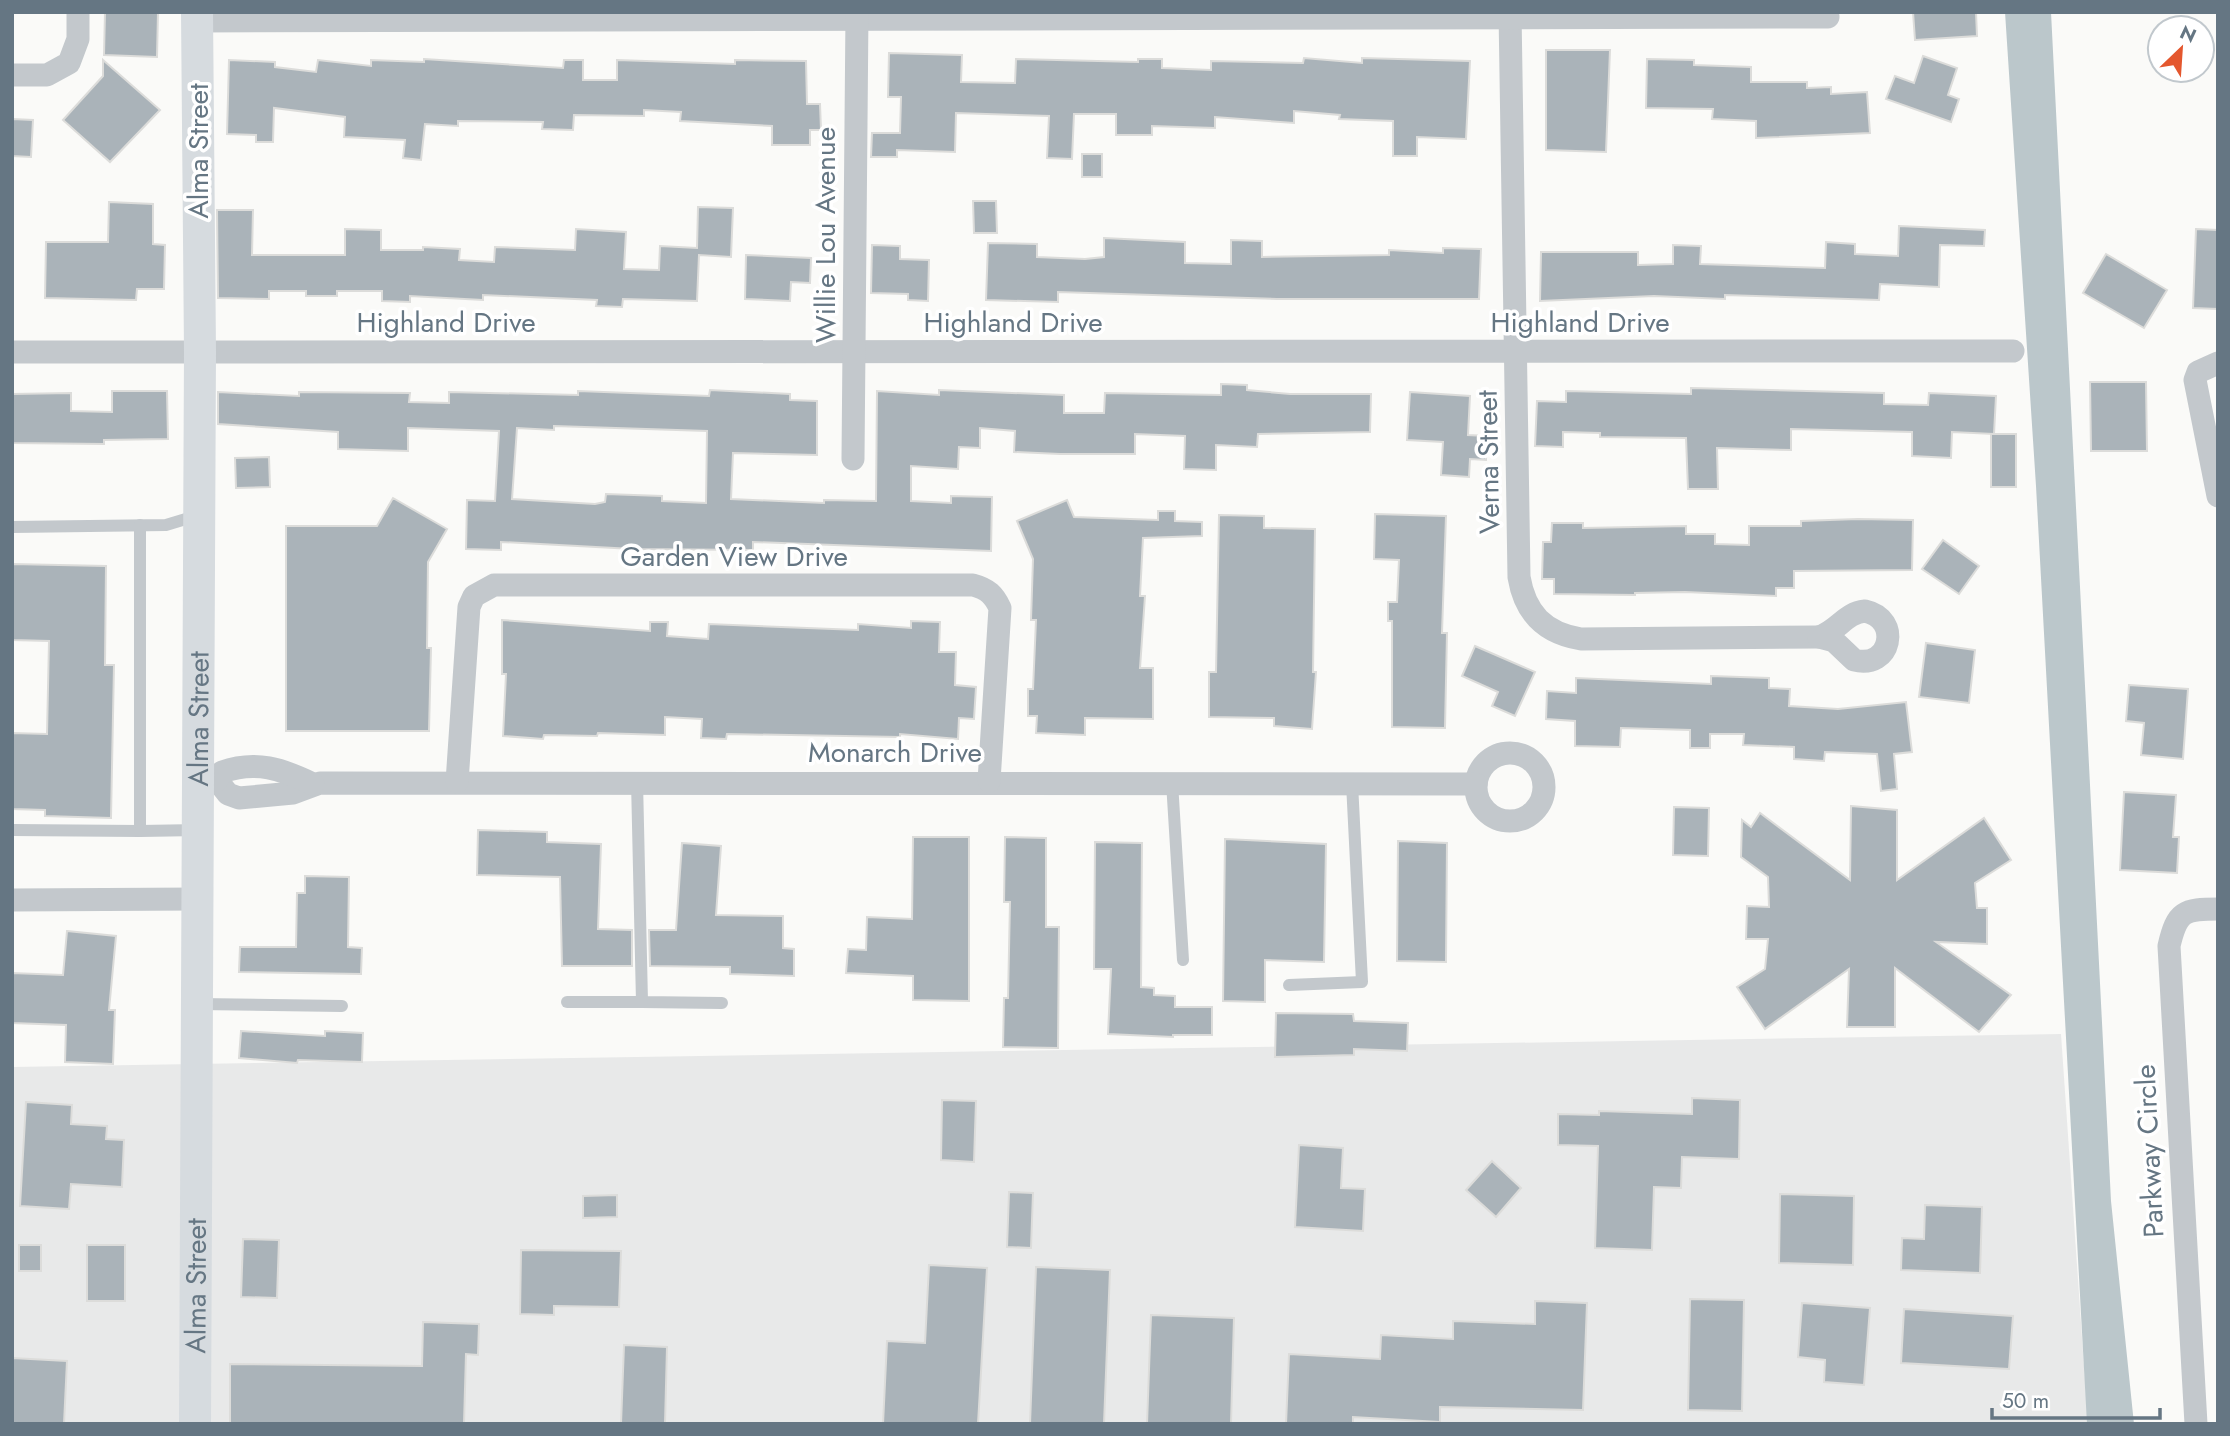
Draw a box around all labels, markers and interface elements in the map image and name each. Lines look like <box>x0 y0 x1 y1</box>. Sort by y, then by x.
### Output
north arrow <box>2146 14 2216 84</box>
text: N <box>2175 19 2201 49</box>
street label: Alma Street <box>178 83 219 219</box>
street label: Willie Lou Avenue <box>805 127 846 343</box>
street label: Highland Drive <box>356 302 536 343</box>
street label: Highland Drive <box>923 302 1103 343</box>
street label: Highland Drive <box>1490 302 1670 343</box>
street label: Verna Street <box>1467 390 1510 534</box>
street label: Garden View Drive <box>620 536 848 577</box>
street label: Alma Street <box>178 651 220 787</box>
street label: Monarch Drive <box>808 732 982 773</box>
street label: Parkway Circle <box>2124 1063 2175 1239</box>
street label: Alma Street <box>175 1218 217 1354</box>
scale bar <box>1992 1376 2160 1420</box>
text: 50 m <box>2002 1386 2049 1416</box>

